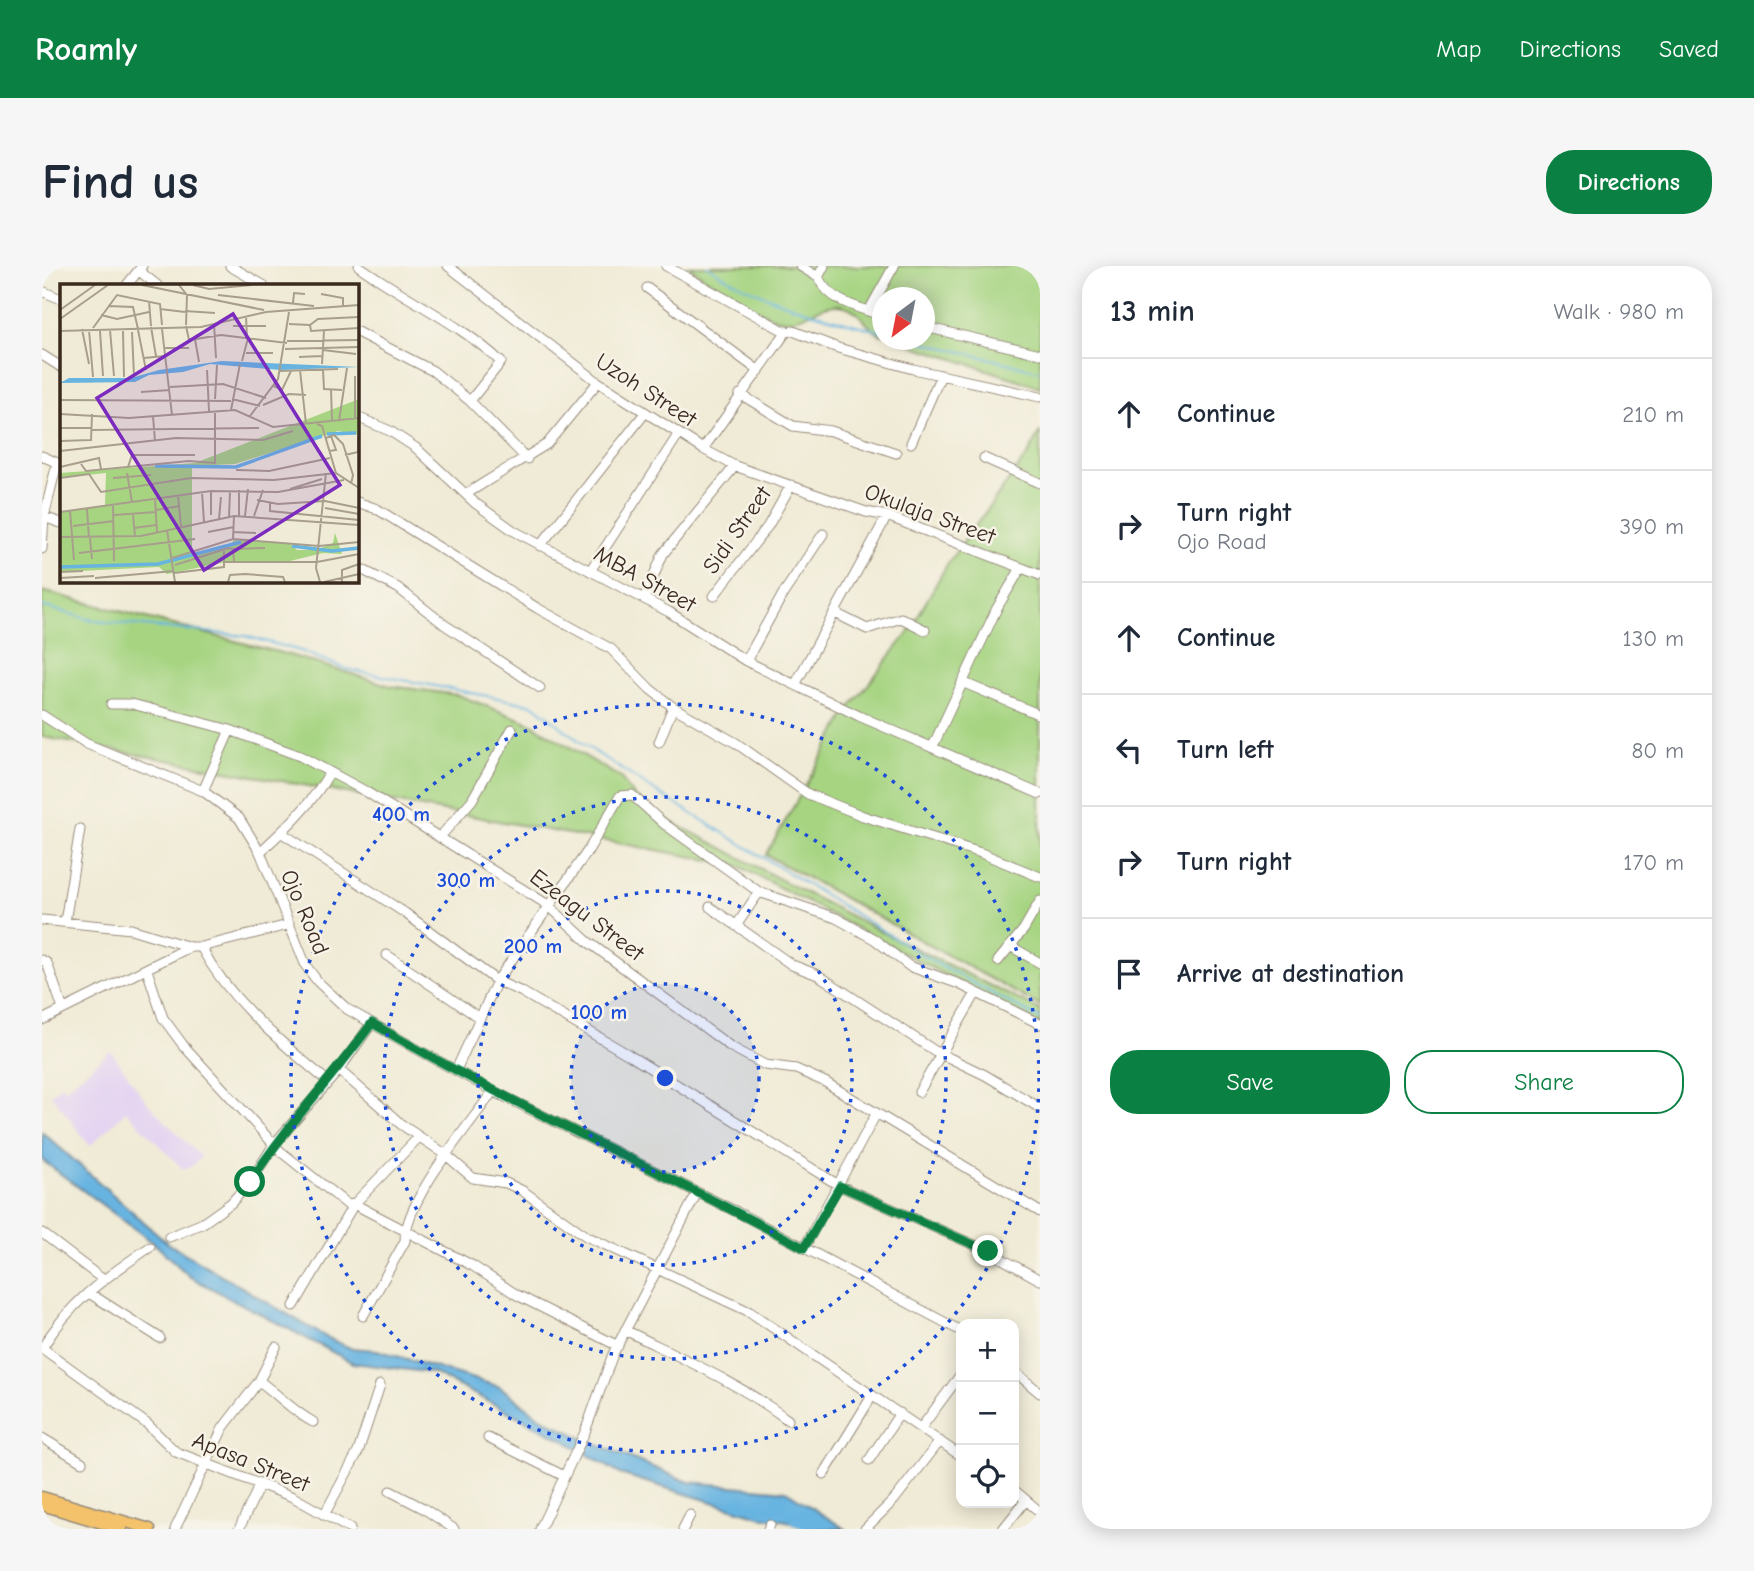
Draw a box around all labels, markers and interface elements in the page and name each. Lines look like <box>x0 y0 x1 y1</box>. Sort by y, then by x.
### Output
text: Roamly <box>35 30 137 68</box>
text: Map <box>1436 35 1482 63</box>
text: Directions <box>1520 35 1621 63</box>
text: Saved <box>1659 35 1719 63</box>
button: Directions <box>1546 150 1712 214</box>
text: Find us <box>42 154 198 210</box>
inset map <box>60 284 359 583</box>
north arrow <box>872 287 935 350</box>
text: 13 min <box>1110 294 1195 329</box>
text: Walk · 980 m <box>1553 298 1684 325</box>
street label: Uzoh Street <box>590 347 703 433</box>
icon: ahead <box>1110 395 1148 433</box>
text: Continue <box>1177 399 1275 429</box>
text: 210 m <box>1622 401 1684 428</box>
street label: Okulaja Street <box>861 478 1000 551</box>
street label: Sidi Street <box>697 480 778 579</box>
text: Turn right <box>1177 498 1291 528</box>
icon: right <box>1110 507 1148 545</box>
text: 390 m <box>1619 513 1684 540</box>
text: Ojo Road <box>1177 528 1267 555</box>
street label: MBA Street <box>589 540 702 619</box>
icon: ahead <box>1110 619 1148 657</box>
text: Continue <box>1177 623 1275 653</box>
text: 130 m <box>1623 625 1684 652</box>
icon: left <box>1110 731 1148 769</box>
text: Turn left <box>1177 735 1274 765</box>
text: 80 m <box>1631 737 1684 764</box>
text: 400 m <box>372 802 430 826</box>
icon: right <box>1110 843 1148 881</box>
text: Turn right <box>1177 847 1291 877</box>
text: 170 m <box>1623 849 1684 876</box>
street label: Ezeagu Street <box>525 863 651 968</box>
street label: Ojo Road <box>275 865 335 959</box>
text: 300 m <box>437 868 495 892</box>
text: 200 m <box>504 934 562 958</box>
icon: arrive <box>1110 955 1148 993</box>
text: Arrive at destination <box>1177 959 1404 989</box>
text: 100 m <box>571 1000 627 1024</box>
button: Save <box>1110 1050 1390 1114</box>
button: Share <box>1404 1050 1684 1114</box>
centre of rings <box>653 1066 677 1090</box>
route start <box>234 1166 265 1197</box>
route end <box>972 1235 1003 1266</box>
map controls <box>956 1319 1019 1508</box>
button: + <box>956 1319 1019 1382</box>
button: − <box>956 1382 1019 1445</box>
street label: Apasa Street <box>188 1426 315 1498</box>
button: locate <box>956 1445 1019 1508</box>

